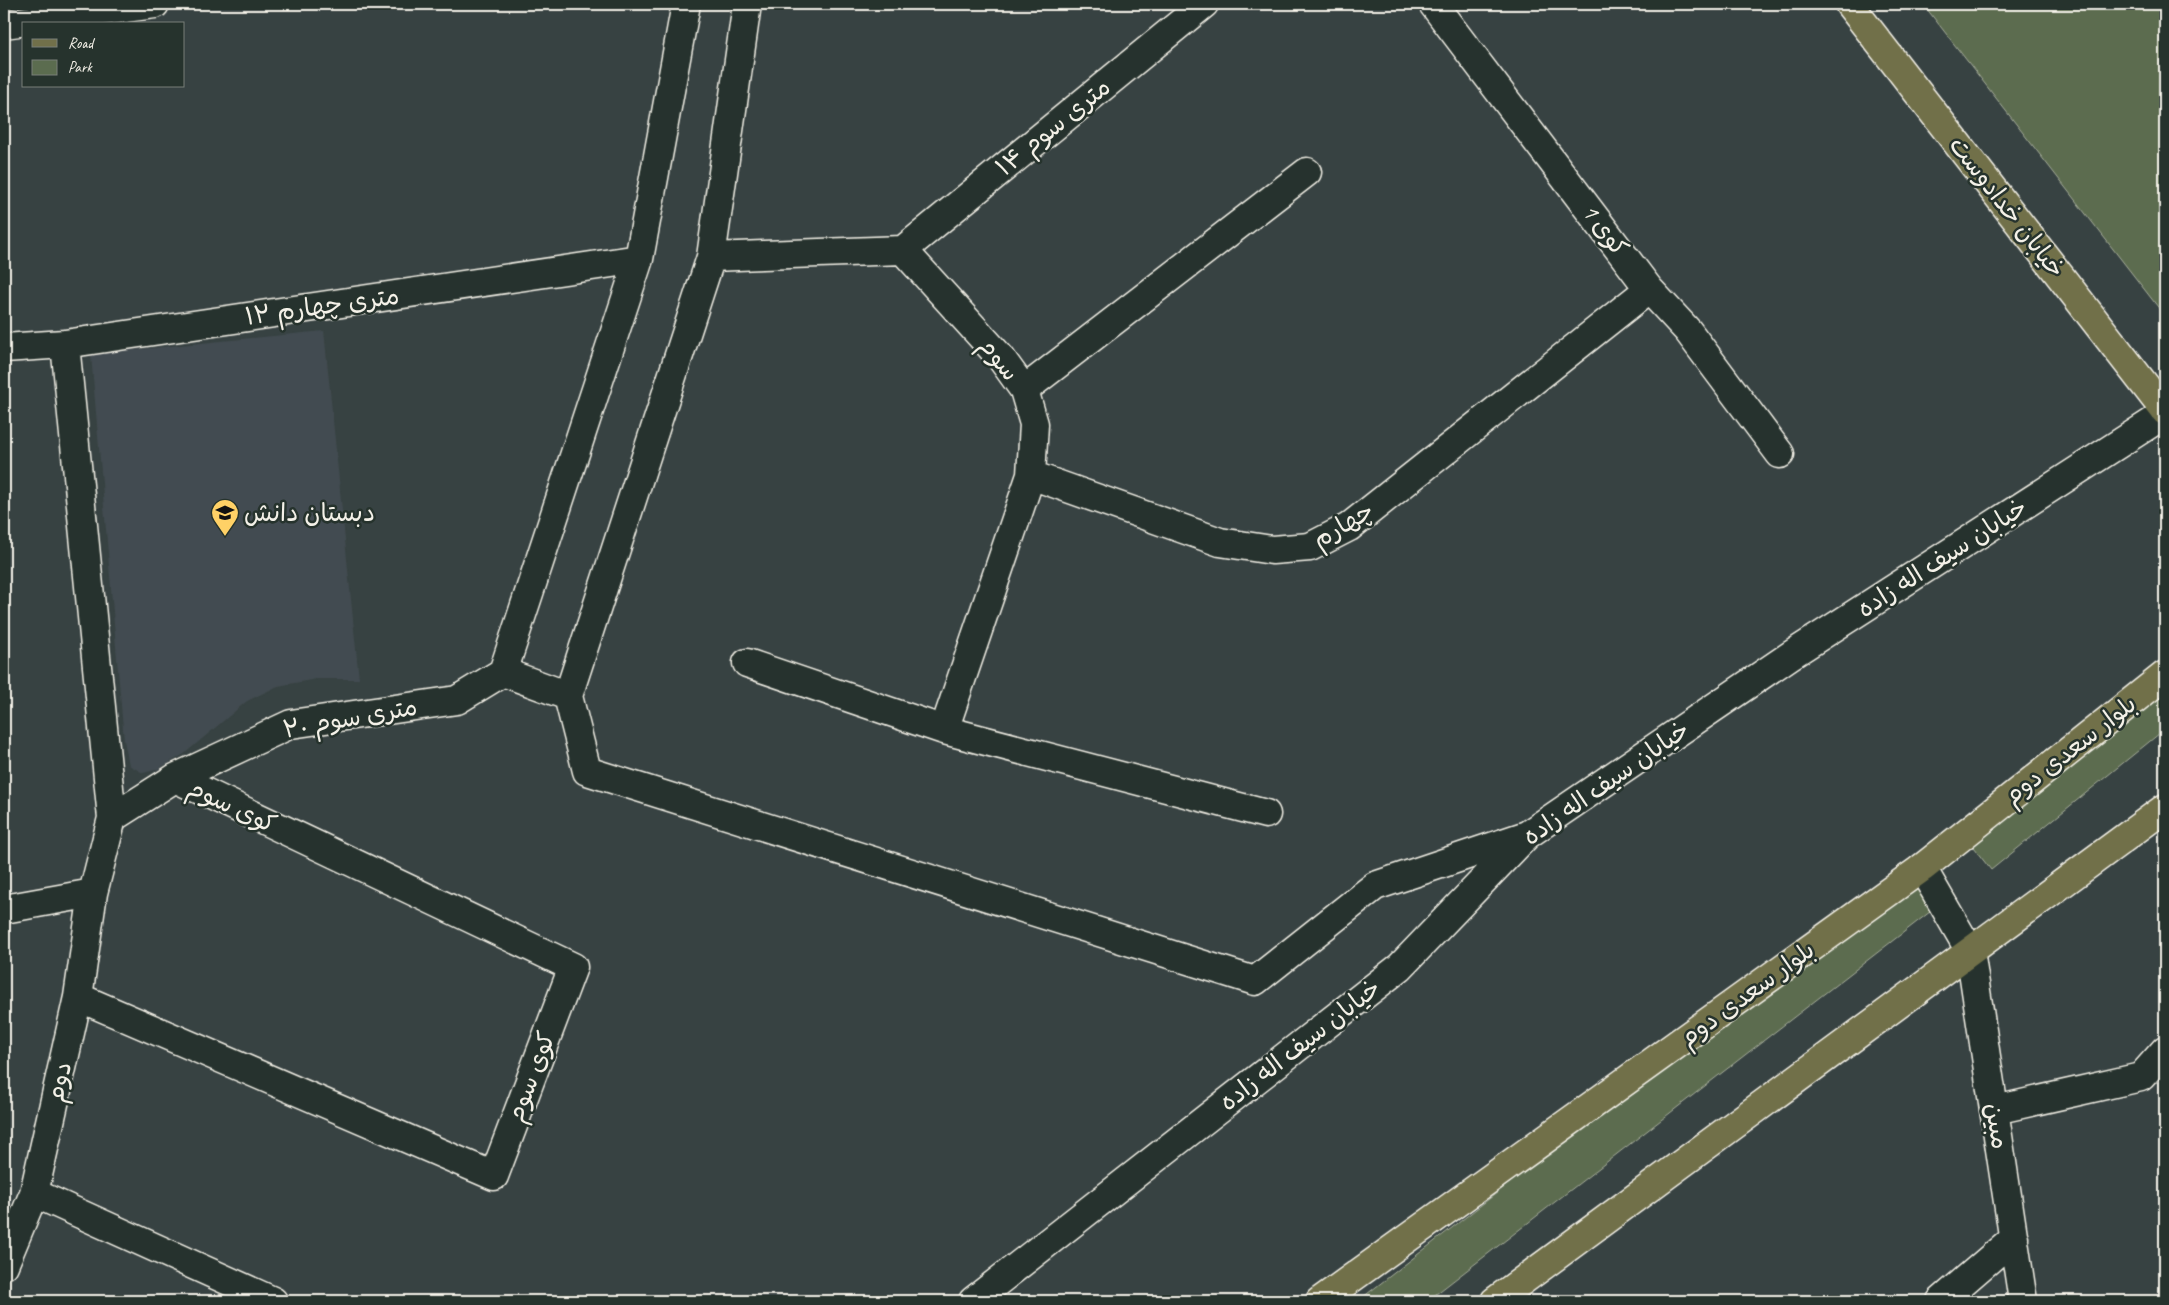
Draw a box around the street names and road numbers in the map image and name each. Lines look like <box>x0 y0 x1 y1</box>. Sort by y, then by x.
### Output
street label: ۱۴ متری سوم <box>989 71 1119 185</box>
street label: خیابان خدادوست <box>1942 130 2072 284</box>
street label: کوی 1 <box>1575 197 1635 263</box>
street label: ۱۲ متری چهارم <box>243 279 401 335</box>
street label: سوم <box>969 330 1026 389</box>
street label: خیابان سیف اله زاده <box>1851 491 2033 625</box>
street label: چهارم <box>1306 494 1381 557</box>
street label: بلوار سعدی دوم <box>1997 688 2145 814</box>
street label: ۲۰ متری سوم <box>280 690 420 749</box>
street label: خیابان سیف اله زاده <box>1516 714 1696 852</box>
street label: کوی سوم <box>181 772 282 843</box>
street label: بلوار سعدی دوم <box>1673 934 1823 1056</box>
street label: خیابان سیف اله زاده <box>1213 972 1387 1118</box>
street label: کوی سوم <box>499 1027 566 1128</box>
street label: دوم <box>39 1059 82 1106</box>
street label: مبین <box>1978 1101 2016 1151</box>

